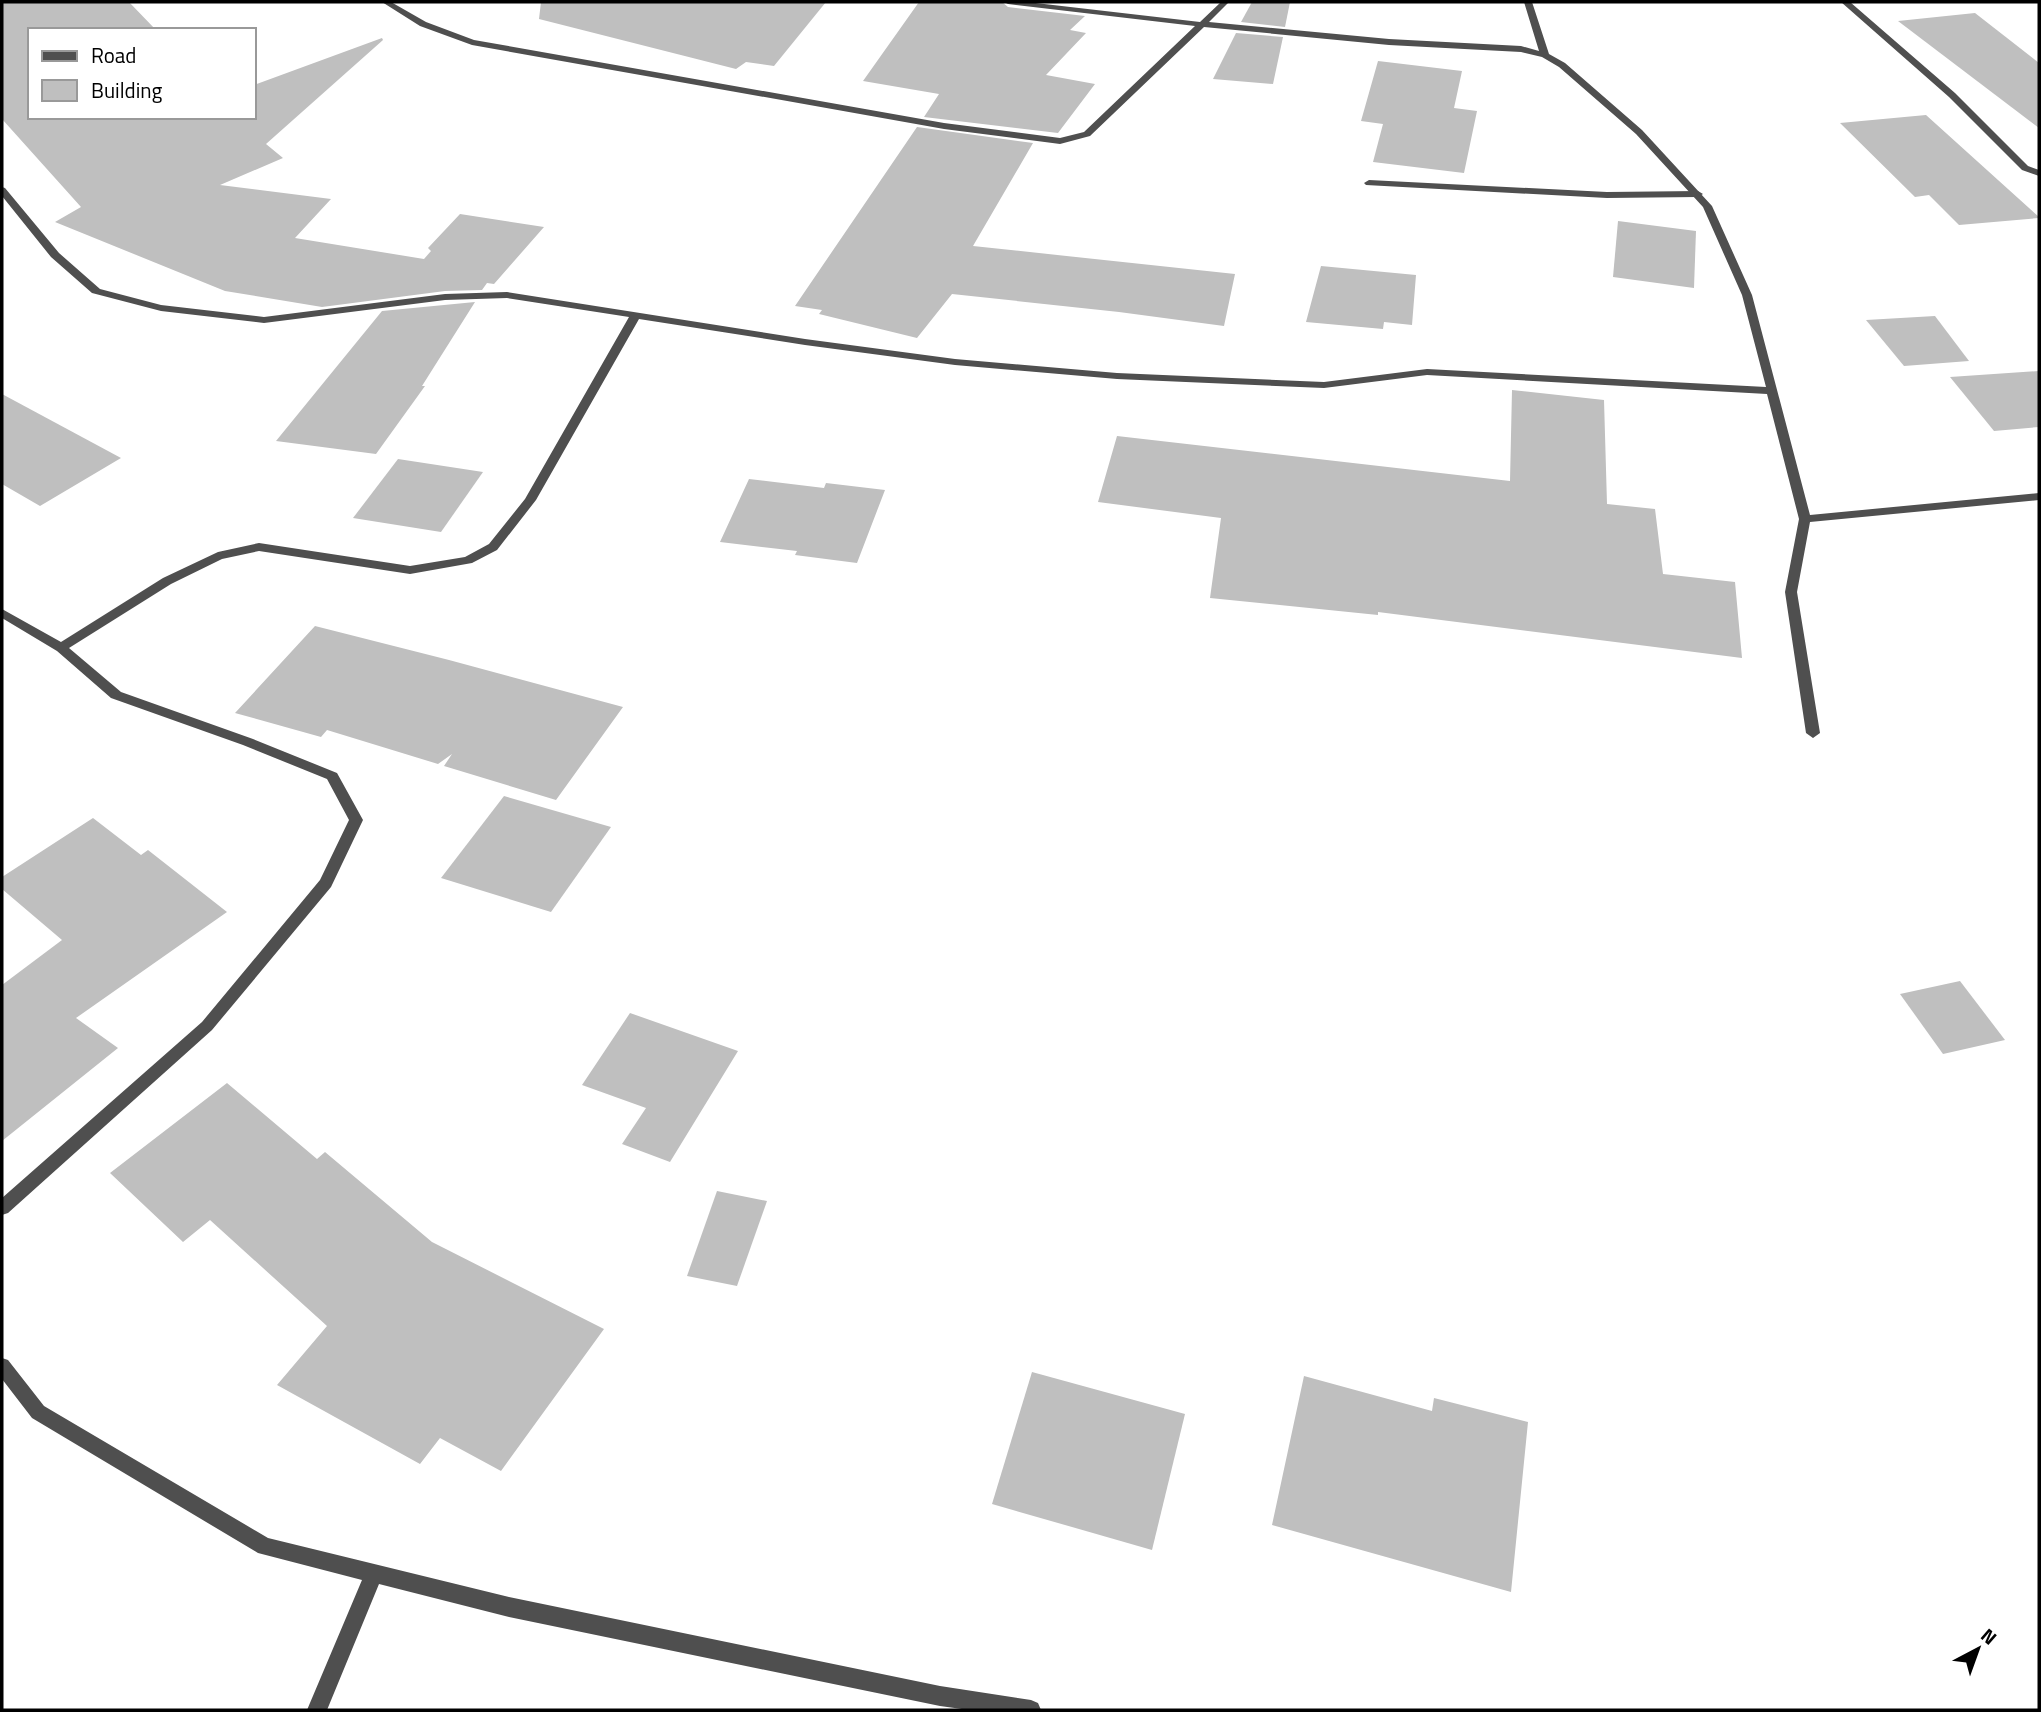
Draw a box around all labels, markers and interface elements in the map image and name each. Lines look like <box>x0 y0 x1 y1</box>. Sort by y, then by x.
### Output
legend <box>28 28 256 119</box>
text: Road <box>91 39 136 71</box>
text: Building <box>91 74 163 106</box>
north arrow <box>1943 1614 2013 1684</box>
text: N <box>1975 1621 2004 1651</box>

